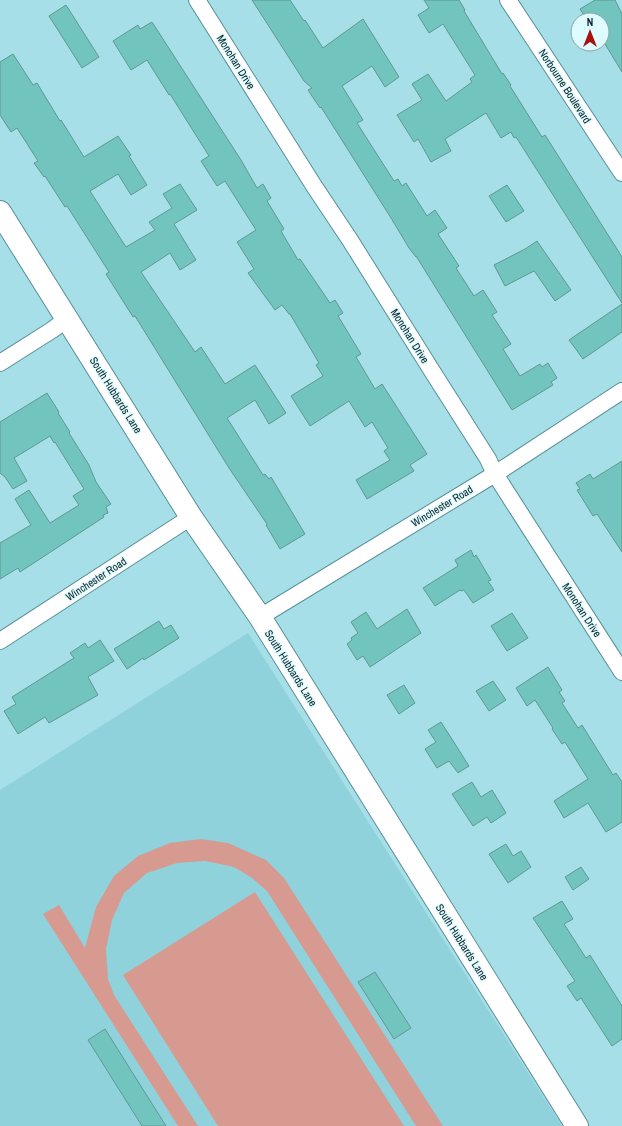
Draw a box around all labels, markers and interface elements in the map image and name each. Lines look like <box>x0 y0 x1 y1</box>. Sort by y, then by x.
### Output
north arrow <box>570 12 610 52</box>
text: N <box>587 15 593 29</box>
street label: Monohan Drive <box>214 32 258 92</box>
street label: Norbourne Boulevard <box>536 46 594 126</box>
street label: Monohan Drive <box>388 306 432 366</box>
street label: South Hubbards Lane <box>87 354 145 436</box>
street label: Winchester Road <box>409 482 475 530</box>
street label: Winchester Road <box>63 554 129 604</box>
street label: Monohan Drive <box>559 580 605 640</box>
street label: South Hubbards Lane <box>262 627 320 709</box>
street label: South Hubbards Lane <box>433 901 491 983</box>

